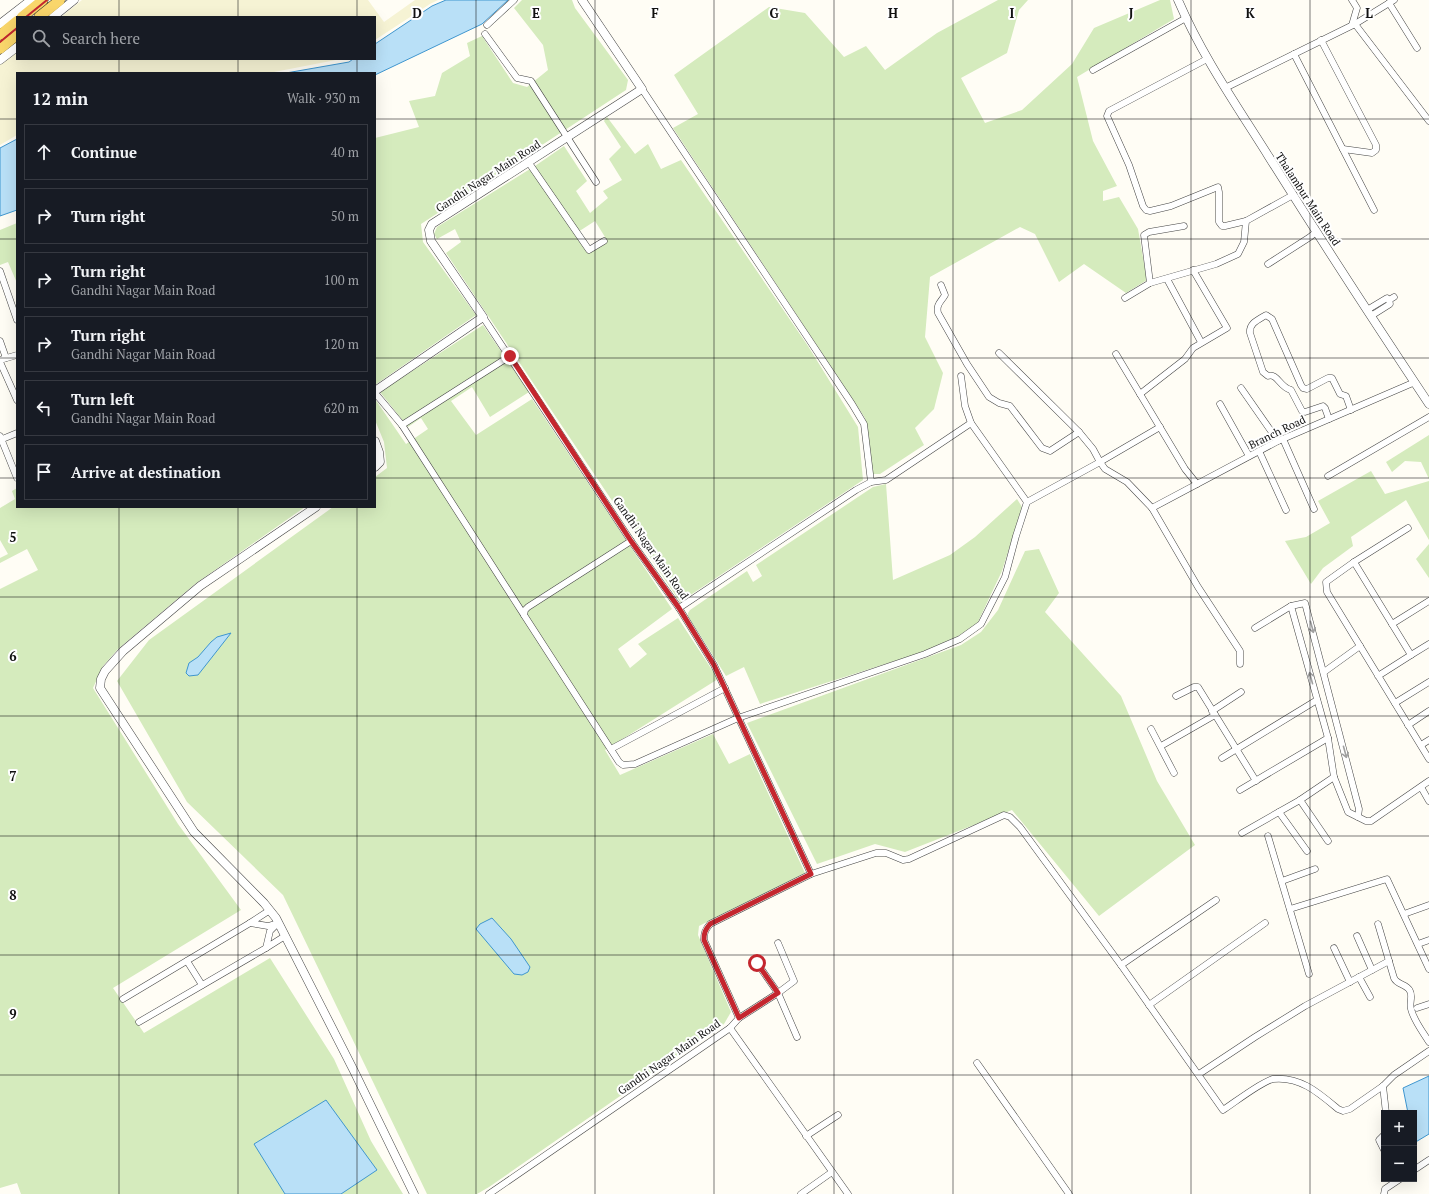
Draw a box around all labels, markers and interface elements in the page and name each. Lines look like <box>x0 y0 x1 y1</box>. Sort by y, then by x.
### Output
text: D <box>412 4 422 22</box>
text: E <box>532 4 540 22</box>
text: F <box>651 4 659 22</box>
text: G <box>769 4 779 22</box>
text: H <box>888 4 898 22</box>
text: I <box>1010 4 1015 22</box>
text: J <box>1129 4 1134 22</box>
text: K <box>1245 4 1255 22</box>
text: L <box>1365 4 1373 22</box>
search box <box>16 16 376 60</box>
icon: search <box>30 27 52 49</box>
text: Search here <box>62 28 140 48</box>
text: 12 min <box>32 87 88 110</box>
text: Walk · 930 m <box>287 89 360 107</box>
street label: Gandhi Nagar Main Road <box>433 137 543 215</box>
icon: ahead <box>33 141 55 163</box>
text: Continue <box>71 142 137 162</box>
text: 40 m <box>331 143 359 161</box>
street label: Thalambur Main Road <box>1273 150 1343 248</box>
icon: right <box>33 205 55 227</box>
text: Turn right <box>71 206 146 226</box>
text: 50 m <box>331 207 359 225</box>
text: Turn right <box>71 261 146 281</box>
icon: right <box>33 269 55 291</box>
text: 100 m <box>324 271 359 289</box>
text: Gandhi Nagar Main Road <box>71 281 215 299</box>
text: Turn right <box>71 325 146 345</box>
icon: right <box>33 333 55 355</box>
text: 120 m <box>324 335 359 353</box>
text: Gandhi Nagar Main Road <box>71 345 215 363</box>
route end <box>501 347 519 365</box>
text: Turn left <box>71 389 135 409</box>
icon: left <box>33 397 55 419</box>
text: 620 m <box>324 399 359 417</box>
text: Gandhi Nagar Main Road <box>71 409 215 427</box>
street label: Branch Road <box>1246 412 1308 452</box>
icon: arrive <box>33 461 55 483</box>
text: Arrive at destination <box>71 462 221 482</box>
street label: Gandhi Nagar Main Road <box>610 494 692 602</box>
text: 5 <box>9 528 17 546</box>
one-way arrow <box>1308 620 1316 633</box>
text: 6 <box>9 647 17 665</box>
one-way arrow <box>1307 671 1314 684</box>
one-way arrow <box>1341 746 1349 759</box>
text: 7 <box>9 767 17 785</box>
text: 8 <box>9 886 17 904</box>
route start <box>748 954 766 972</box>
text: 9 <box>9 1005 17 1023</box>
street label: Gandhi Nagar Main Road <box>615 1016 723 1098</box>
map controls <box>1381 1110 1417 1182</box>
button: + <box>1381 1110 1417 1146</box>
button: − <box>1381 1146 1417 1182</box>

